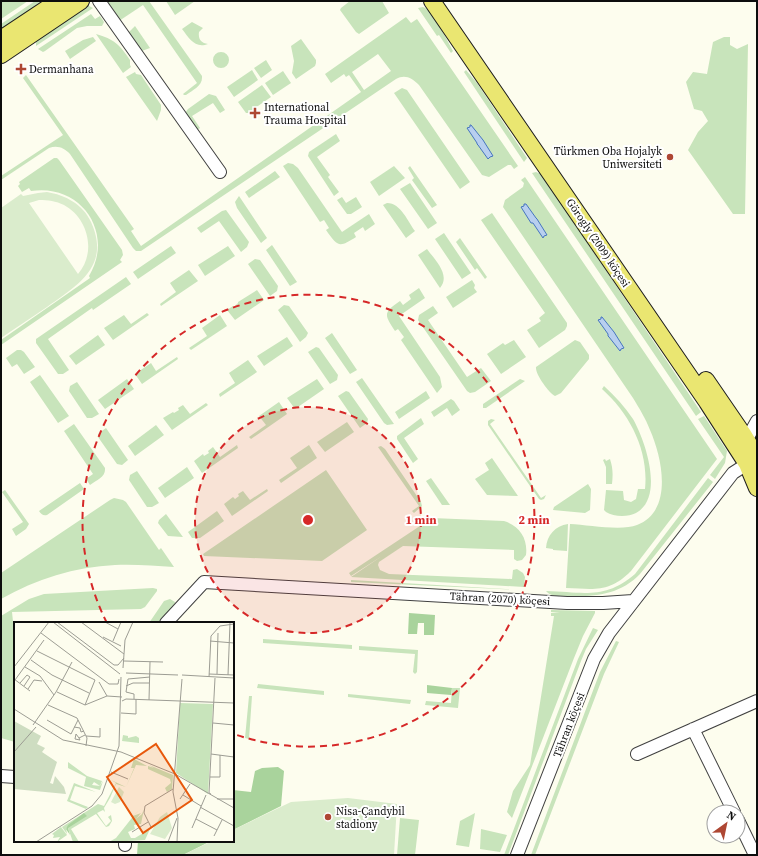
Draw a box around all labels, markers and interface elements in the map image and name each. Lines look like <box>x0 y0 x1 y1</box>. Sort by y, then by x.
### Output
place label: Dermanhana <box>29 62 94 77</box>
marker: Dermanhana <box>16 64 26 74</box>
place label: International Trauma Hospital <box>264 100 346 128</box>
marker: International Trauma Hospital <box>249 107 261 119</box>
place label: Türkmen Oba Hojalyk Uniwersiteti <box>554 144 663 172</box>
marker: Türkmen Oba Hojalyk Uniwersiteti <box>665 152 675 162</box>
street label: Görogly (2009) köçesi <box>563 196 633 290</box>
text: 1 min <box>405 512 437 528</box>
text: 2 min <box>518 512 550 528</box>
centre of rings <box>301 513 315 527</box>
street label: Tähran (2070) köçesi <box>449 589 551 609</box>
inset map <box>14 622 234 842</box>
street label: Tähran köçesi <box>550 690 588 760</box>
place label: Nisa-Çandybil stadiony <box>336 804 405 832</box>
north arrow <box>706 804 746 844</box>
text: N <box>724 808 739 825</box>
marker: Nisa-Çandybil stadiony <box>323 812 333 822</box>

